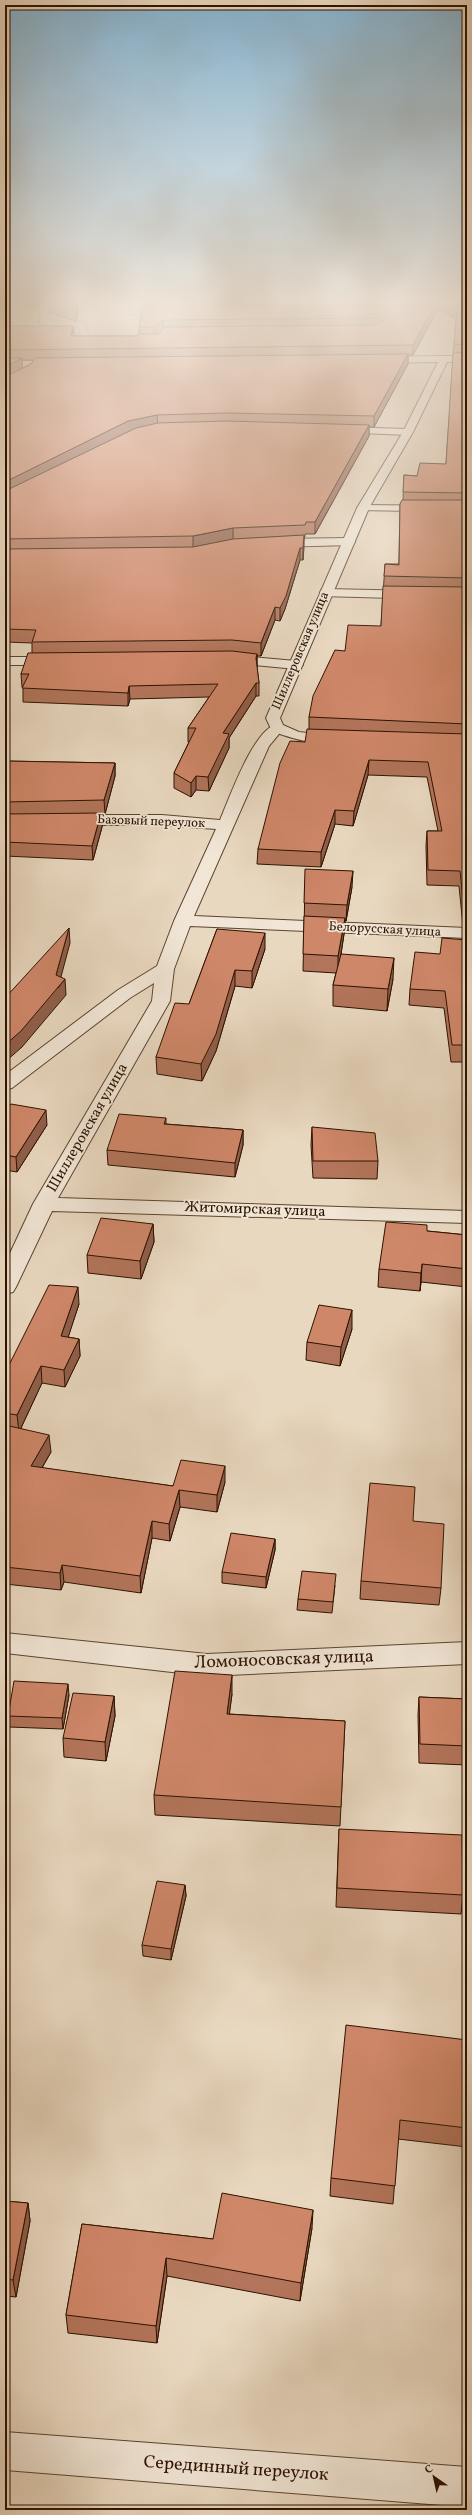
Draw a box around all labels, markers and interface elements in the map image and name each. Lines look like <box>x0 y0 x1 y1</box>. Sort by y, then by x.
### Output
street label: Шиллеровская улица <box>268 589 334 713</box>
street label: Базовый переулок <box>97 811 205 833</box>
street label: Белорусская улица <box>328 918 442 942</box>
street label: Шиллеровская улица <box>42 1059 134 1197</box>
street label: Житомирская улица <box>184 1197 326 1223</box>
street label: Ломоносовская улица <box>194 1644 374 1676</box>
street label: Серединный переулок <box>143 2450 330 2488</box>
north arrow <box>414 2457 454 2497</box>
text: С <box>422 2462 436 2478</box>

